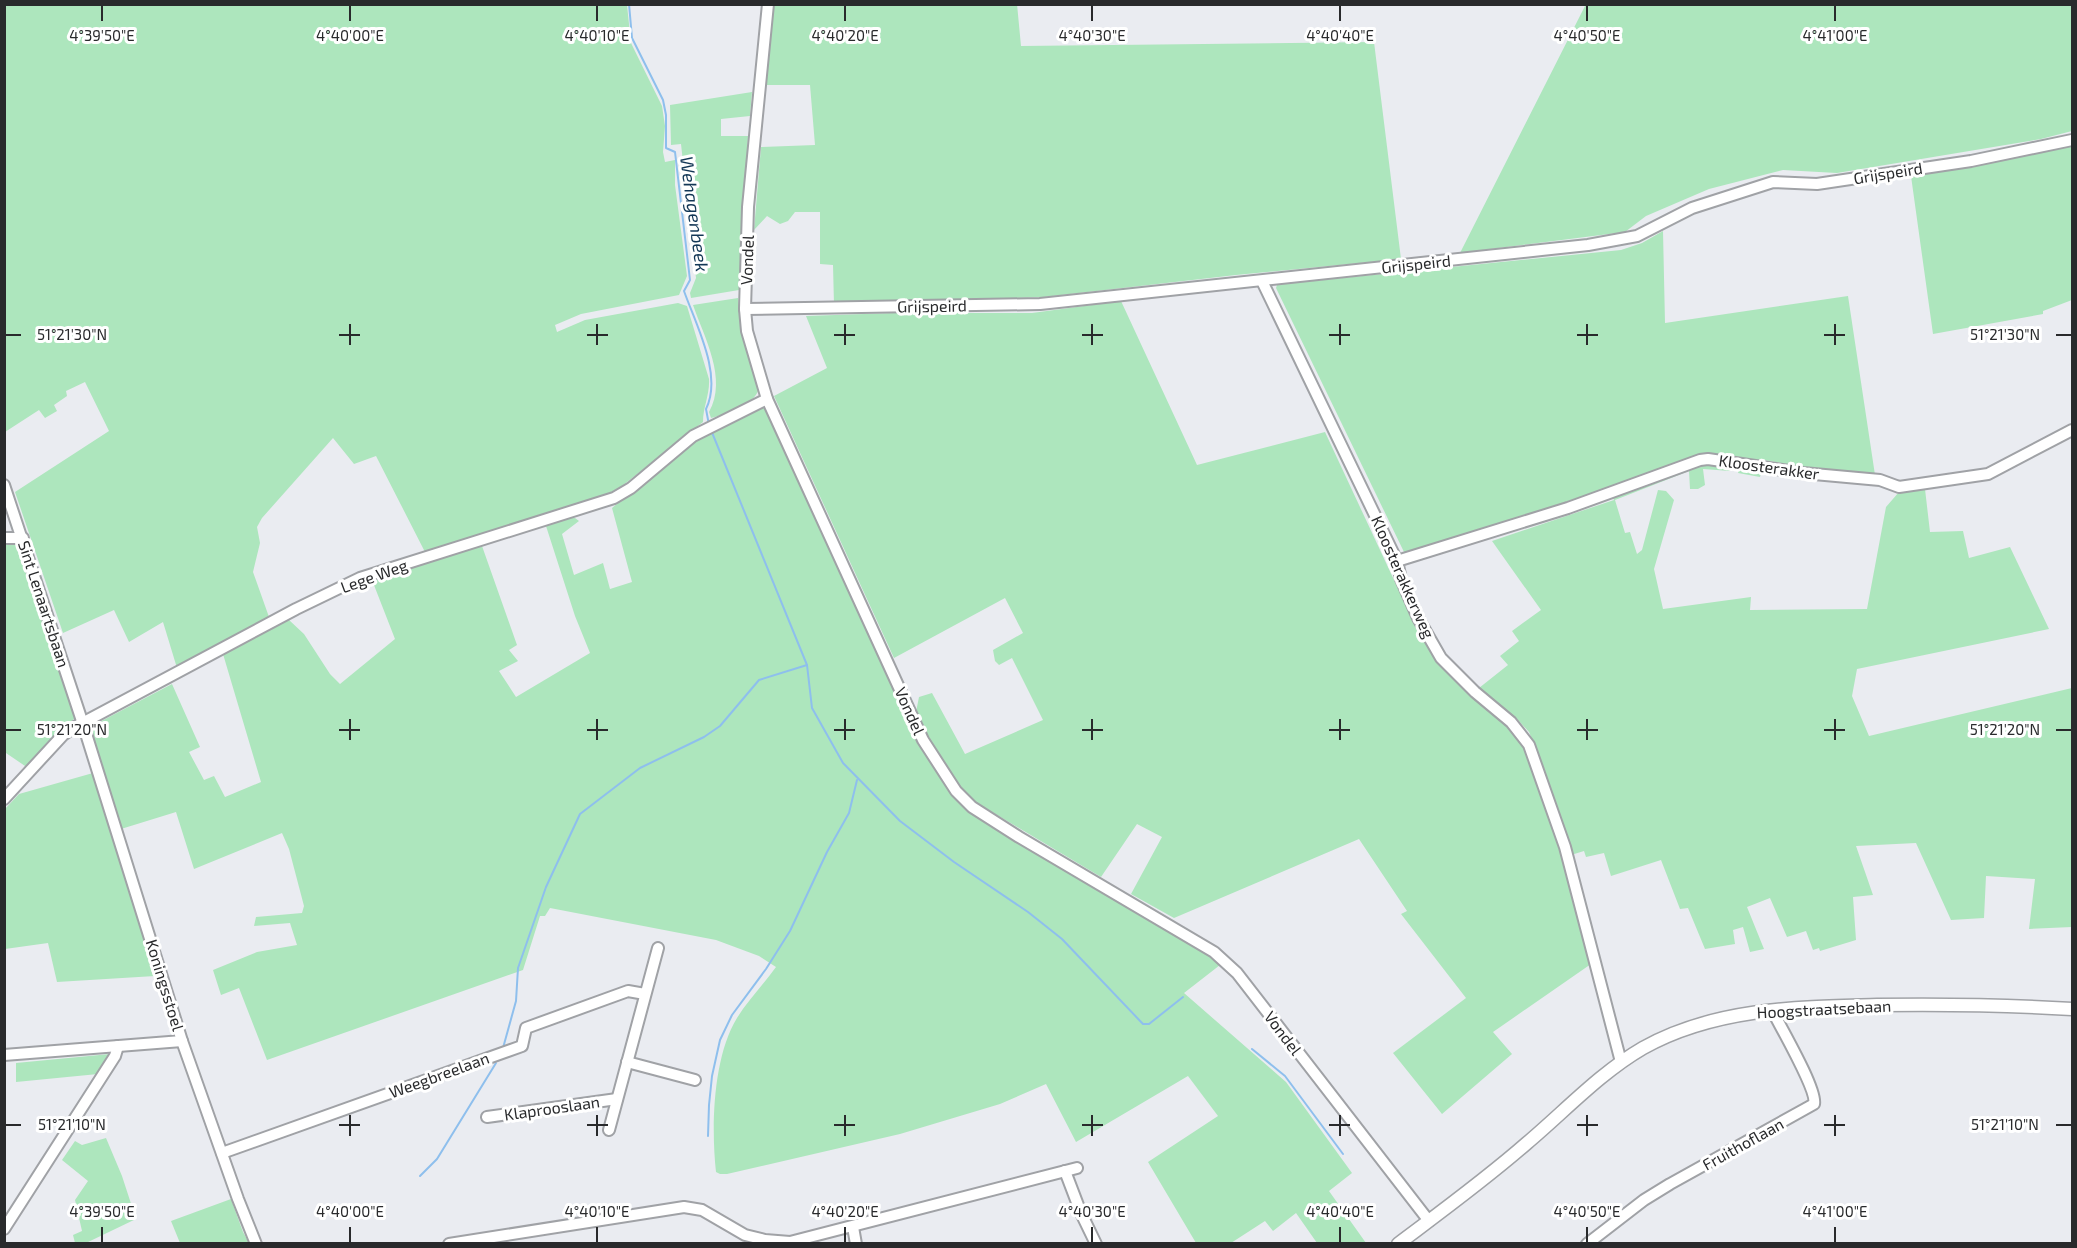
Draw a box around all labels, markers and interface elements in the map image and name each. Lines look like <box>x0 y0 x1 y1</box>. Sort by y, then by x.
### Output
text: 4°39'50"E <box>69 26 135 44</box>
text: 4°40'00"E <box>316 26 384 44</box>
text: 4°40'10"E <box>565 26 629 44</box>
text: 4°40'20"E <box>811 26 879 44</box>
text: 4°40'30"E <box>1058 26 1126 44</box>
text: 4°40'40"E <box>1306 26 1374 44</box>
text: 4°40'50"E <box>1554 26 1620 44</box>
text: 4°41'00"E <box>1803 26 1867 44</box>
water label: Wehagenbeek <box>676 155 714 273</box>
street label: Grijspeird <box>1852 158 1924 188</box>
street label: Vondel <box>736 234 757 285</box>
street label: Grijspeird <box>1380 250 1452 278</box>
street label: Grijspeird <box>897 295 967 317</box>
text: 51°21'30"N <box>37 325 107 343</box>
text: 51°21'30"N <box>1970 325 2040 343</box>
street label: Kloosterakker <box>1718 450 1821 483</box>
street label: Kloosterakkerweg <box>1368 513 1439 641</box>
street label: Sint Lenaartsbaan <box>15 538 74 670</box>
street label: Lege Weg <box>338 555 410 596</box>
street label: Vondel <box>892 684 929 738</box>
text: 51°21'20"N <box>37 720 107 738</box>
text: 51°21'20"N <box>1970 720 2040 738</box>
street label: Koningsstoel <box>143 937 188 1033</box>
street label: Hoogstraatsebaan <box>1756 995 1892 1022</box>
street label: Vondel <box>1261 1007 1306 1059</box>
street label: Weegbreelaan <box>386 1048 491 1101</box>
street label: Klaprooslaan <box>503 1091 601 1124</box>
street label: Fruithoflaan <box>1699 1113 1787 1174</box>
text: 51°21'10"N <box>38 1115 106 1133</box>
text: 51°21'10"N <box>1971 1115 2039 1133</box>
text: 4°39'50"E <box>69 1202 135 1220</box>
text: 4°40'00"E <box>316 1202 384 1220</box>
text: 4°40'10"E <box>565 1202 629 1220</box>
text: 4°40'20"E <box>811 1202 879 1220</box>
text: 4°40'30"E <box>1058 1202 1126 1220</box>
text: 4°40'40"E <box>1306 1202 1374 1220</box>
text: 4°40'50"E <box>1554 1202 1620 1220</box>
text: 4°41'00"E <box>1803 1202 1867 1220</box>

